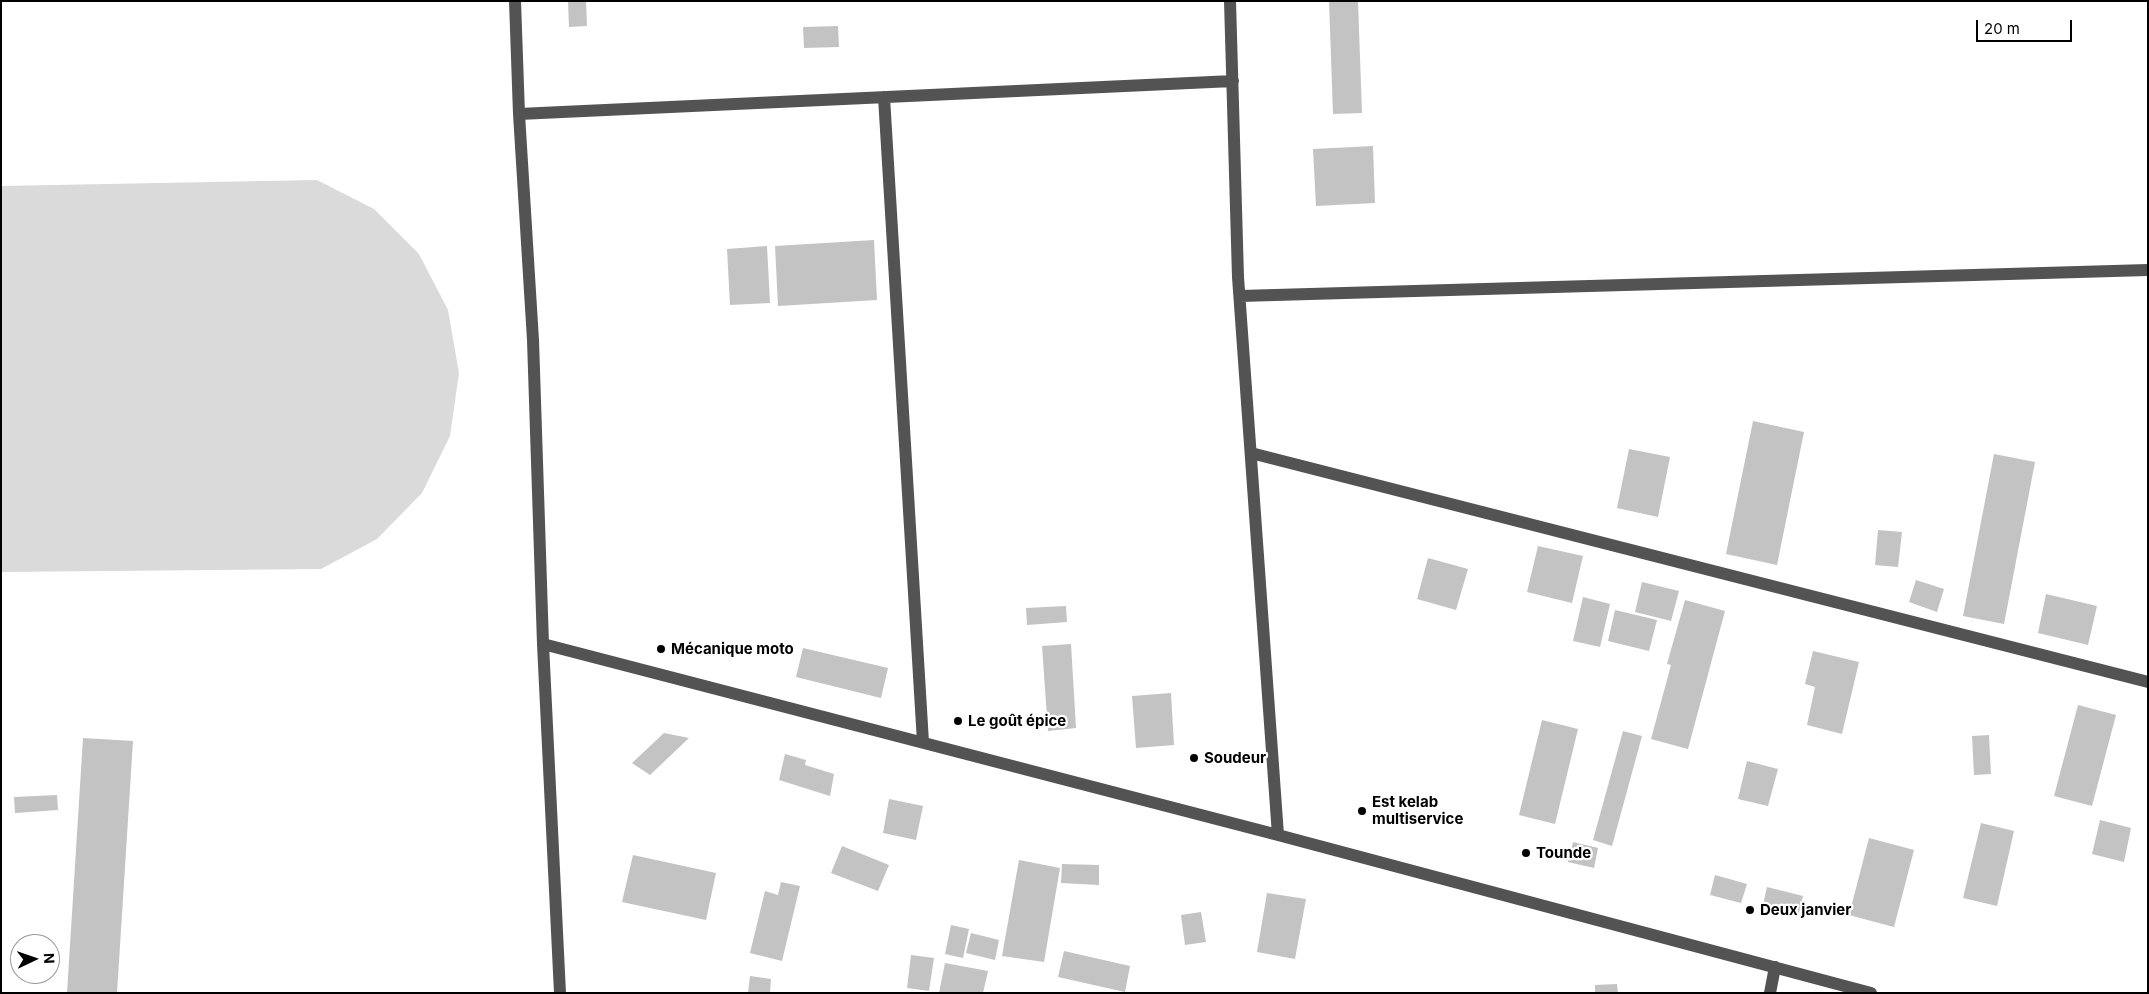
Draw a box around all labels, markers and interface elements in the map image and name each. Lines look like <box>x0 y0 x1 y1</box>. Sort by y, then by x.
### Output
scale bar <box>1979 10 2075 42</box>
text: 20 m <box>1984 19 2020 38</box>
place label: Mécanique moto <box>671 640 794 658</box>
marker: Mécanique moto <box>655 643 667 655</box>
place label: Le goût épice <box>968 712 1066 730</box>
marker: Le goût épice <box>952 715 964 727</box>
place label: Soudeur <box>1204 749 1266 767</box>
marker: Soudeur <box>1188 752 1200 764</box>
place label: Est kelab multiservice <box>1372 793 1463 828</box>
marker: Est kelab multiservice <box>1356 805 1368 817</box>
place label: Tounde <box>1536 844 1591 862</box>
marker: Tounde <box>1520 847 1532 859</box>
place label: Deux janvier <box>1760 901 1851 919</box>
marker: Deux janvier <box>1744 904 1756 916</box>
north arrow <box>10 934 60 984</box>
text: N <box>41 952 58 964</box>

